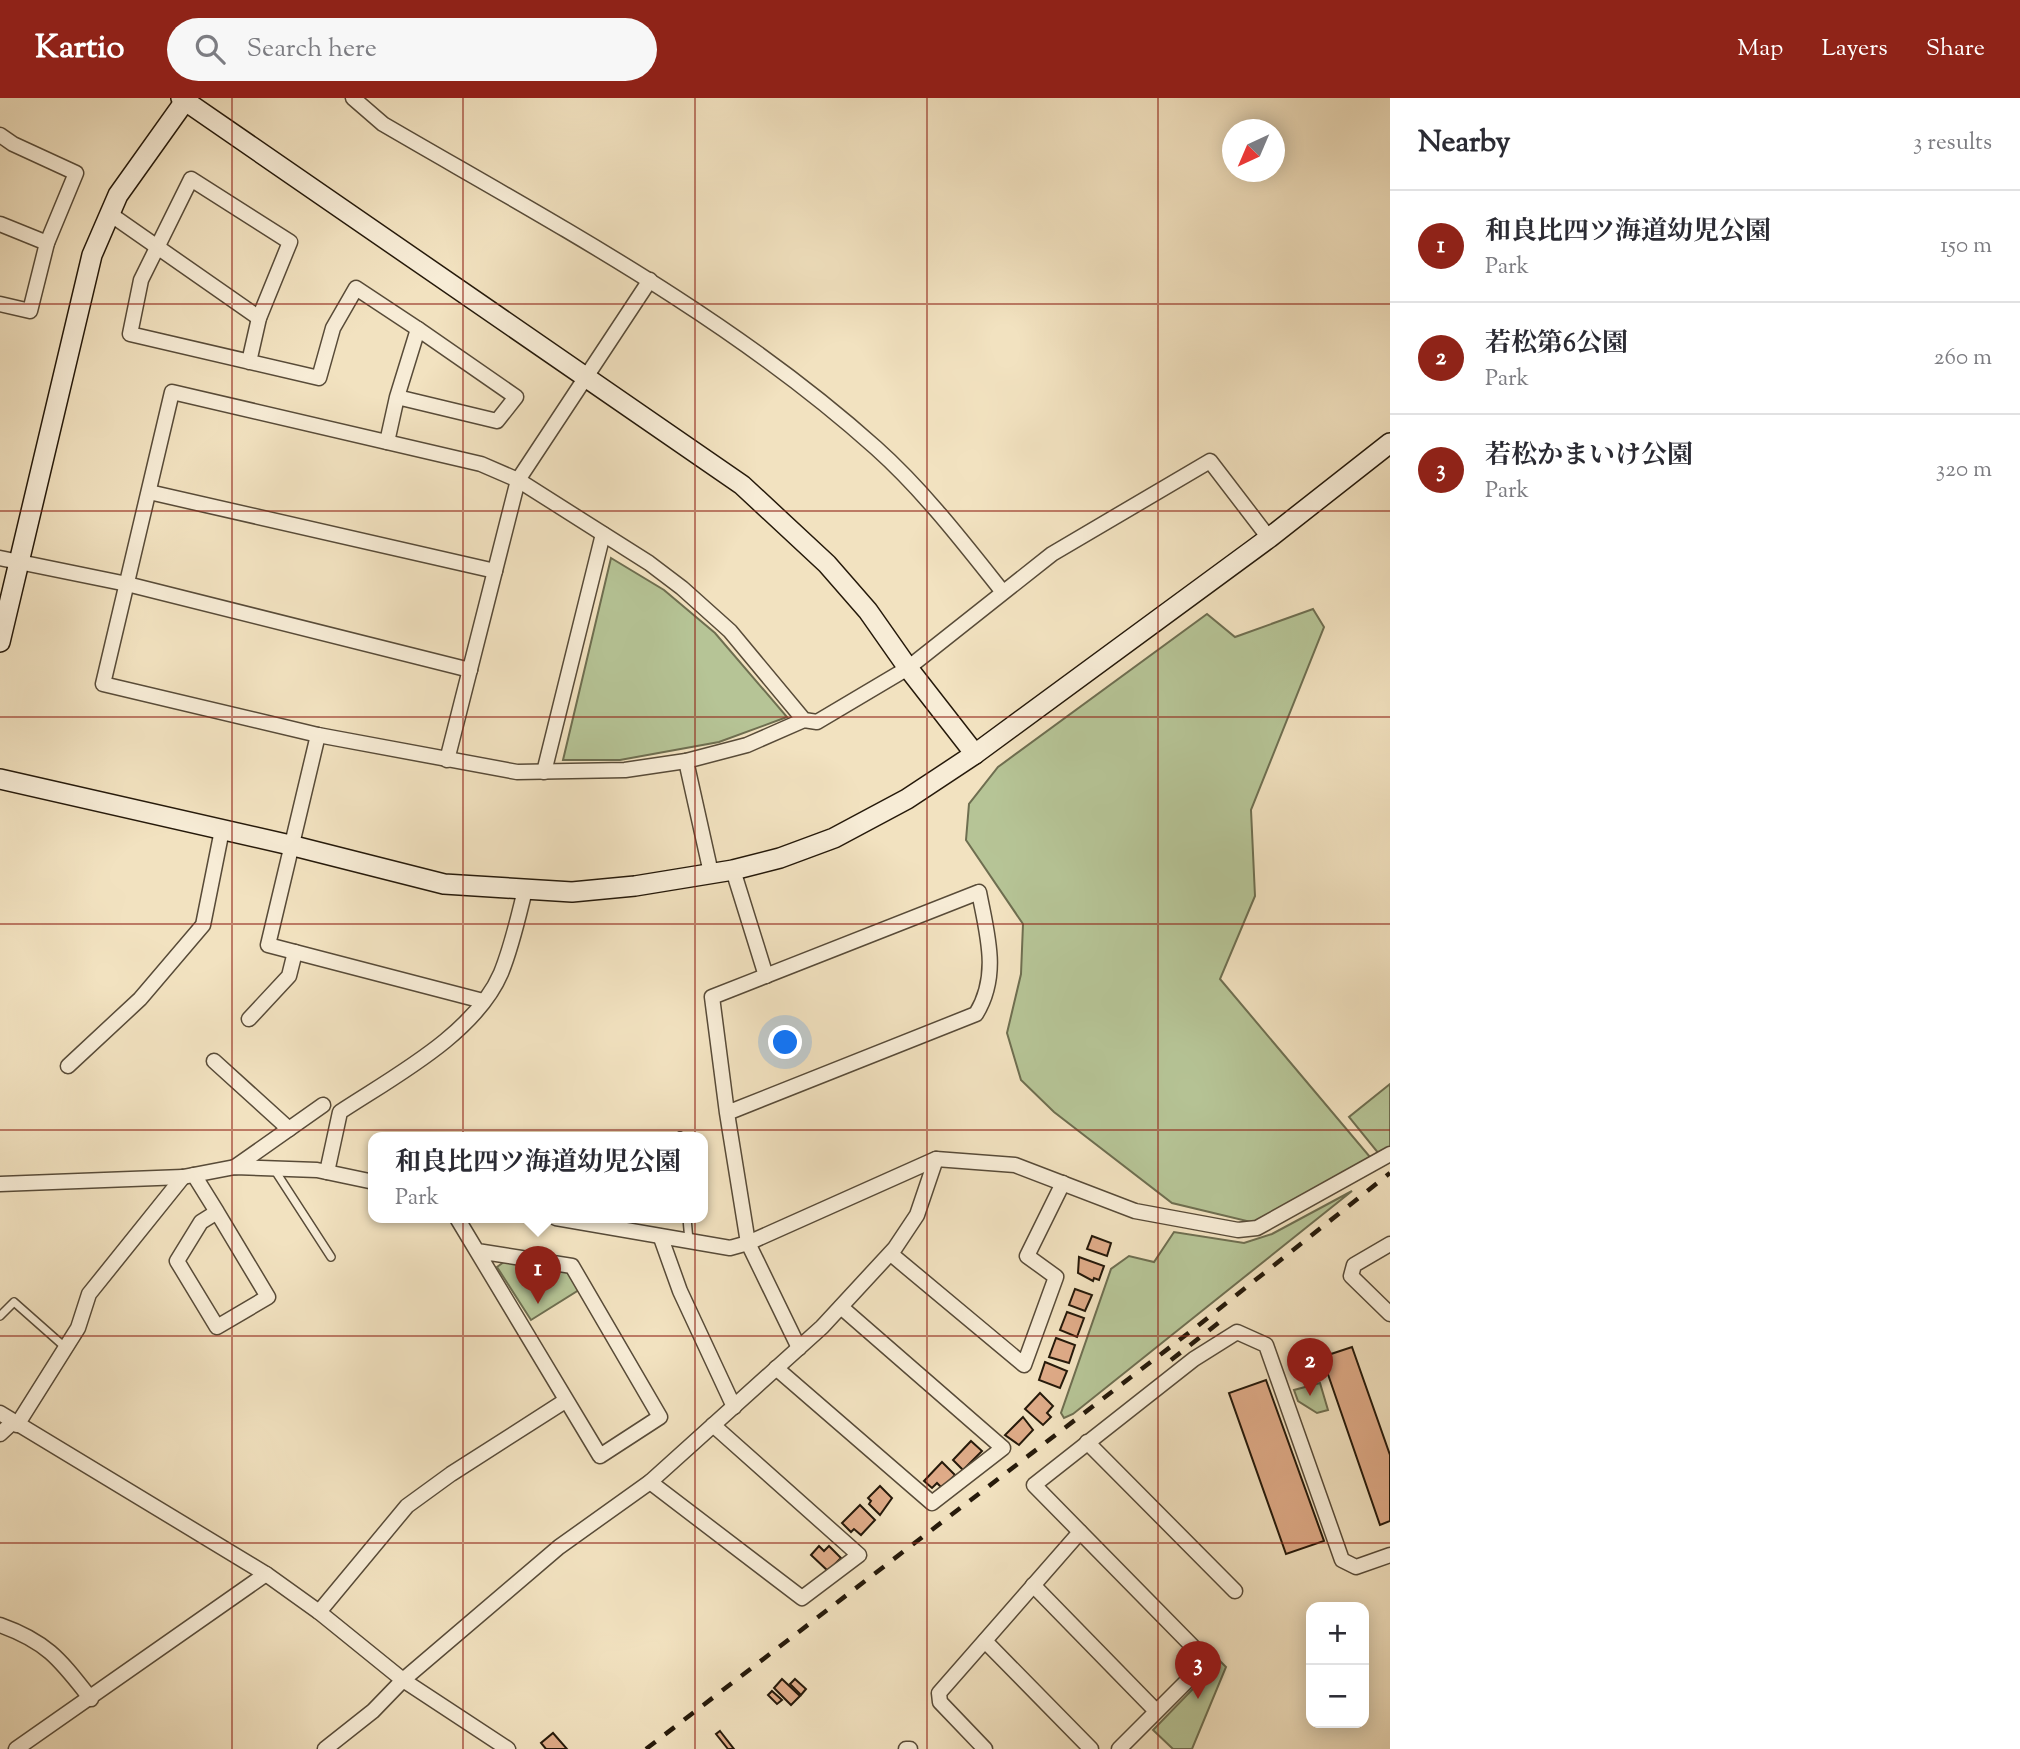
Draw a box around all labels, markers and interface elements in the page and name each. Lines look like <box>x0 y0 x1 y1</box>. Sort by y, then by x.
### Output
search box <box>167 18 657 81</box>
text: Kartio <box>35 25 125 73</box>
icon: search <box>191 30 229 68</box>
text: Search here <box>247 31 377 68</box>
text: Map <box>1737 32 1783 66</box>
text: Layers <box>1821 32 1888 66</box>
text: Share <box>1926 32 1985 66</box>
north arrow <box>1222 119 1285 182</box>
text: Nearby <box>1418 122 1510 165</box>
text: 3 results <box>1913 127 1992 160</box>
text: 和良比四ツ海道幼児公園 <box>1485 214 1771 251</box>
text: 1 <box>1437 230 1445 263</box>
text: 150 m <box>1940 230 1992 263</box>
text: Park <box>1485 251 1529 284</box>
text: 若松第6公園 <box>1485 326 1628 363</box>
text: 2 <box>1436 342 1446 375</box>
text: 260 m <box>1934 342 1992 375</box>
text: Park <box>1485 363 1529 396</box>
text: 若松かまいけ公園 <box>1485 438 1693 475</box>
text: 3 <box>1436 454 1446 487</box>
text: 320 m <box>1936 454 1992 487</box>
text: Park <box>1485 475 1529 508</box>
your location <box>768 1025 802 1059</box>
popup <box>368 1132 708 1223</box>
text: 和良比四ツ海道幼児公園 <box>395 1145 681 1182</box>
text: Park <box>395 1182 439 1215</box>
pin: 1 <box>515 1246 561 1304</box>
pin: 2 <box>1287 1338 1333 1396</box>
map controls <box>1306 1602 1369 1728</box>
button: + <box>1306 1602 1369 1665</box>
pin: 3 <box>1175 1641 1221 1699</box>
button: − <box>1306 1665 1369 1728</box>

